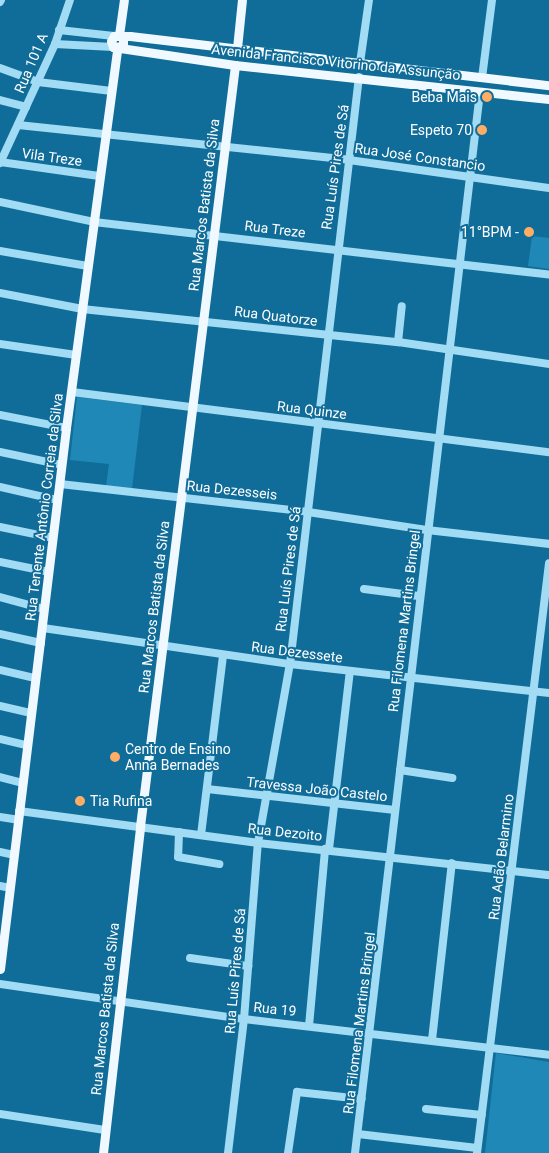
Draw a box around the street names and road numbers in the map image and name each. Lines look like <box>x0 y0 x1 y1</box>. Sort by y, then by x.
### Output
street label: Rua 101 A <box>11 30 51 96</box>
street label: Avenida Francisco Vitorino da Assunção <box>211 41 461 83</box>
street label: Rua Luís Pires de Sá <box>318 103 352 231</box>
street label: Rua Marcos Batista da Silva <box>185 118 223 292</box>
street label: Rua José Constancio <box>353 139 487 175</box>
street label: Vila Treze <box>21 144 83 170</box>
street label: Rua Treze <box>243 217 307 241</box>
street label: Rua Quatorze <box>233 303 319 329</box>
street label: Rua Tenente Antônio Correia da Silva <box>22 392 66 622</box>
street label: Rua Quinze <box>276 397 348 423</box>
street label: Rua Dezesseis <box>186 477 278 503</box>
street label: Rua Luís Pires de Sá <box>272 505 304 633</box>
street label: Rua Marcos Batista da Silva <box>135 520 173 694</box>
street label: Rua Filomena Martins Bringel <box>385 529 423 713</box>
street label: Rua Dezessete <box>250 638 344 666</box>
street label: Travessa João Castelo <box>246 773 388 805</box>
street label: Rua Adão Belarmino <box>485 793 517 921</box>
street label: Rua Dezoito <box>247 820 323 844</box>
street label: Rua Luís Pires de Sá <box>221 907 249 1035</box>
street label: Rua Marcos Batista da Silva <box>88 922 122 1096</box>
street label: Rua Filomena Martins Bringel <box>340 931 378 1115</box>
street label: Rua 19 <box>253 998 297 1020</box>

